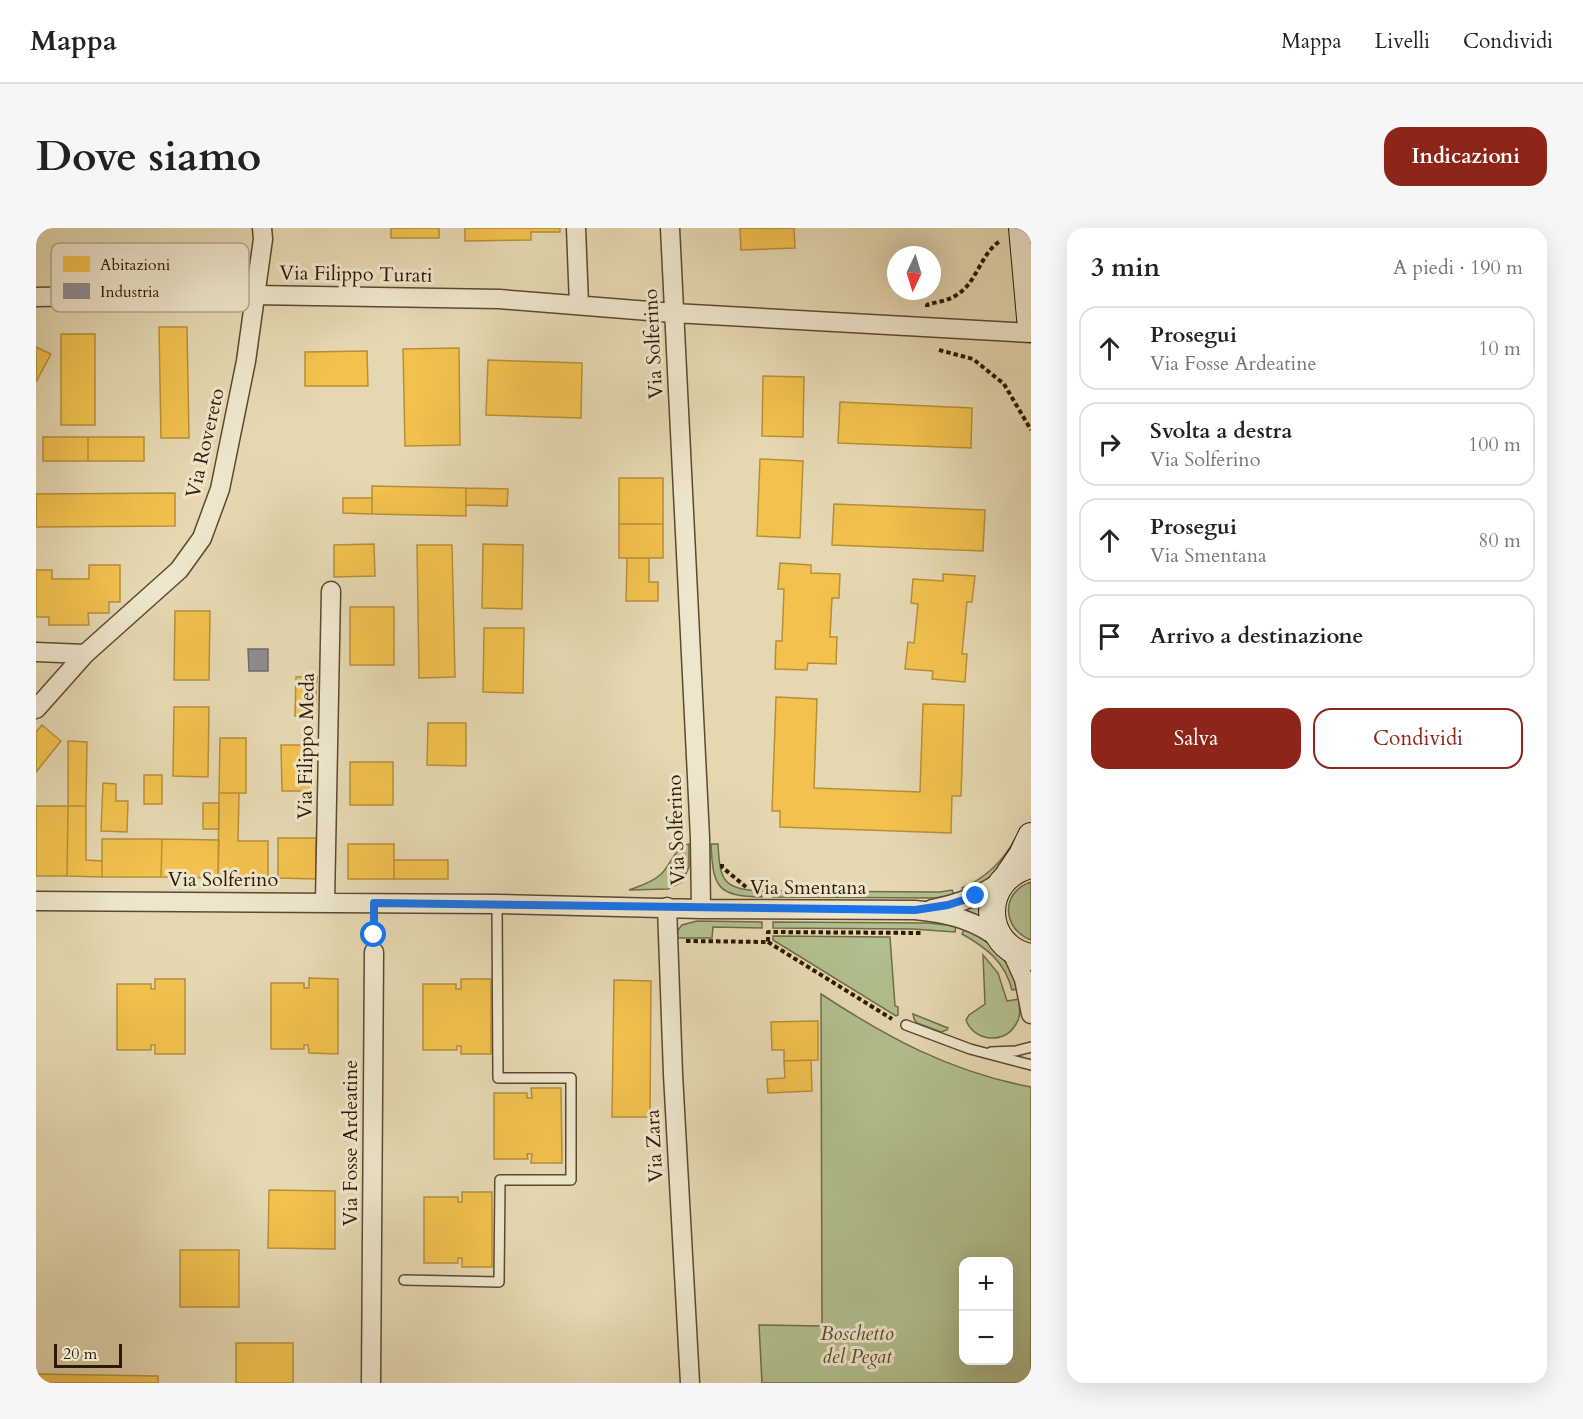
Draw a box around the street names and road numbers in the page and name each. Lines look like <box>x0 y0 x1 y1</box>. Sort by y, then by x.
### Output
street label: Via Filippo Turati <box>279 259 433 289</box>
street label: Via Solferino <box>637 288 669 400</box>
street label: Via Rovereto <box>179 385 231 500</box>
street label: Via Filippo Meda <box>291 672 321 820</box>
street label: Via Solferino <box>661 774 691 886</box>
street label: Via Solferino <box>168 866 278 893</box>
street label: Via Smentana <box>750 874 867 901</box>
street label: Via Fosse Ardeatine <box>337 1060 364 1226</box>
street label: Via Zara <box>639 1108 669 1183</box>

